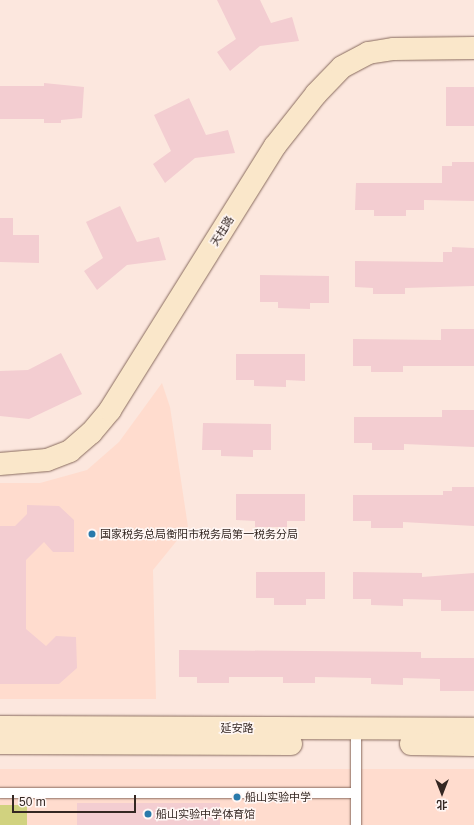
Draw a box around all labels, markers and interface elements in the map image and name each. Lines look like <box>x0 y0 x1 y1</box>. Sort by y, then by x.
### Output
street label: 天柱路 <box>208 214 236 248</box>
place label: 国家税务总局衡阳市税务局第一税务分局 <box>100 527 298 541</box>
marker: 国家税务总局衡阳市税务局第一税务分局 <box>87 529 97 539</box>
street label: 延安路 <box>221 721 253 735</box>
north arrow <box>422 773 462 813</box>
scale bar <box>14 787 138 813</box>
place label: 船山实验中学 <box>245 790 311 804</box>
marker: 船山实验中学 <box>232 792 242 802</box>
text: 50 m <box>19 795 46 809</box>
text: 北 <box>437 799 448 811</box>
place label: 船山实验中学体育馆 <box>156 807 255 821</box>
marker: 船山实验中学体育馆 <box>143 809 153 819</box>

